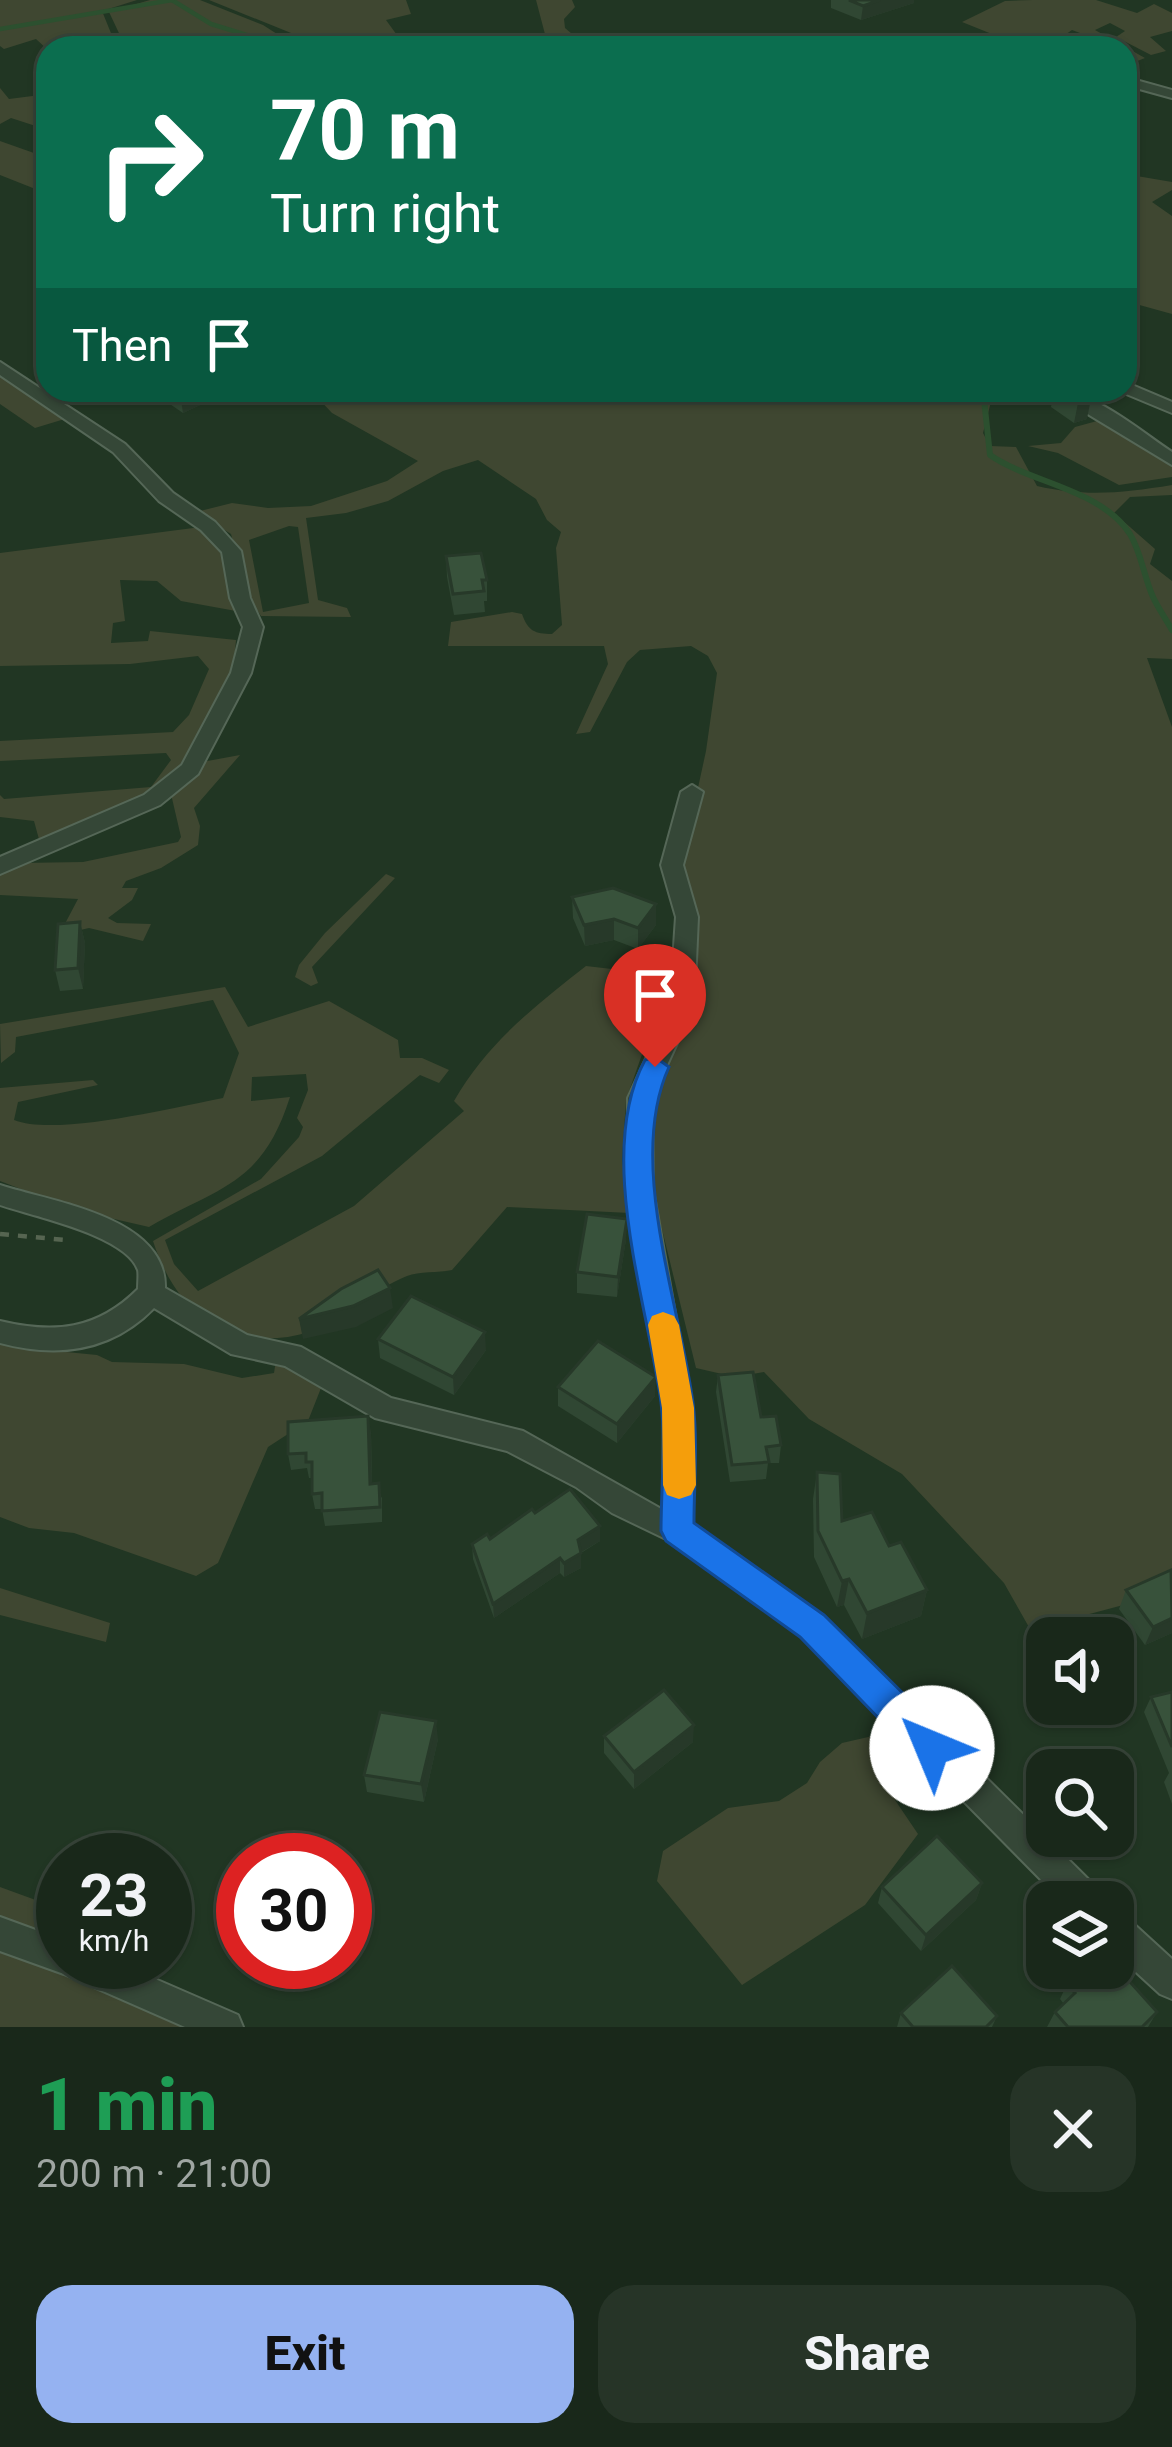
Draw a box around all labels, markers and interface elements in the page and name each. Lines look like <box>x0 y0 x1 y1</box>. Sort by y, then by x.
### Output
text: 70 m <box>270 81 460 180</box>
icon: right <box>72 84 228 240</box>
text: Turn right <box>270 182 500 245</box>
icon: arrive <box>196 312 262 378</box>
text: Then <box>72 319 172 372</box>
pin <box>604 944 706 1067</box>
icon: arrive <box>622 962 688 1028</box>
map controls <box>1026 1617 1134 1989</box>
button: sound <box>1026 1617 1134 1725</box>
position arrow <box>869 1685 995 1811</box>
button: search <box>1026 1749 1134 1857</box>
speed limit sign: 30 <box>216 1833 372 1989</box>
text: 23 <box>80 1860 148 1931</box>
button: layers <box>1026 1881 1134 1989</box>
text: km/h <box>79 1923 149 1958</box>
text: 1 min <box>36 2063 218 2148</box>
button: close <box>1010 2066 1136 2192</box>
text: 200 m · 21:00 <box>36 2151 272 2197</box>
button: Exit <box>36 2285 574 2423</box>
button: Share <box>598 2285 1136 2423</box>

